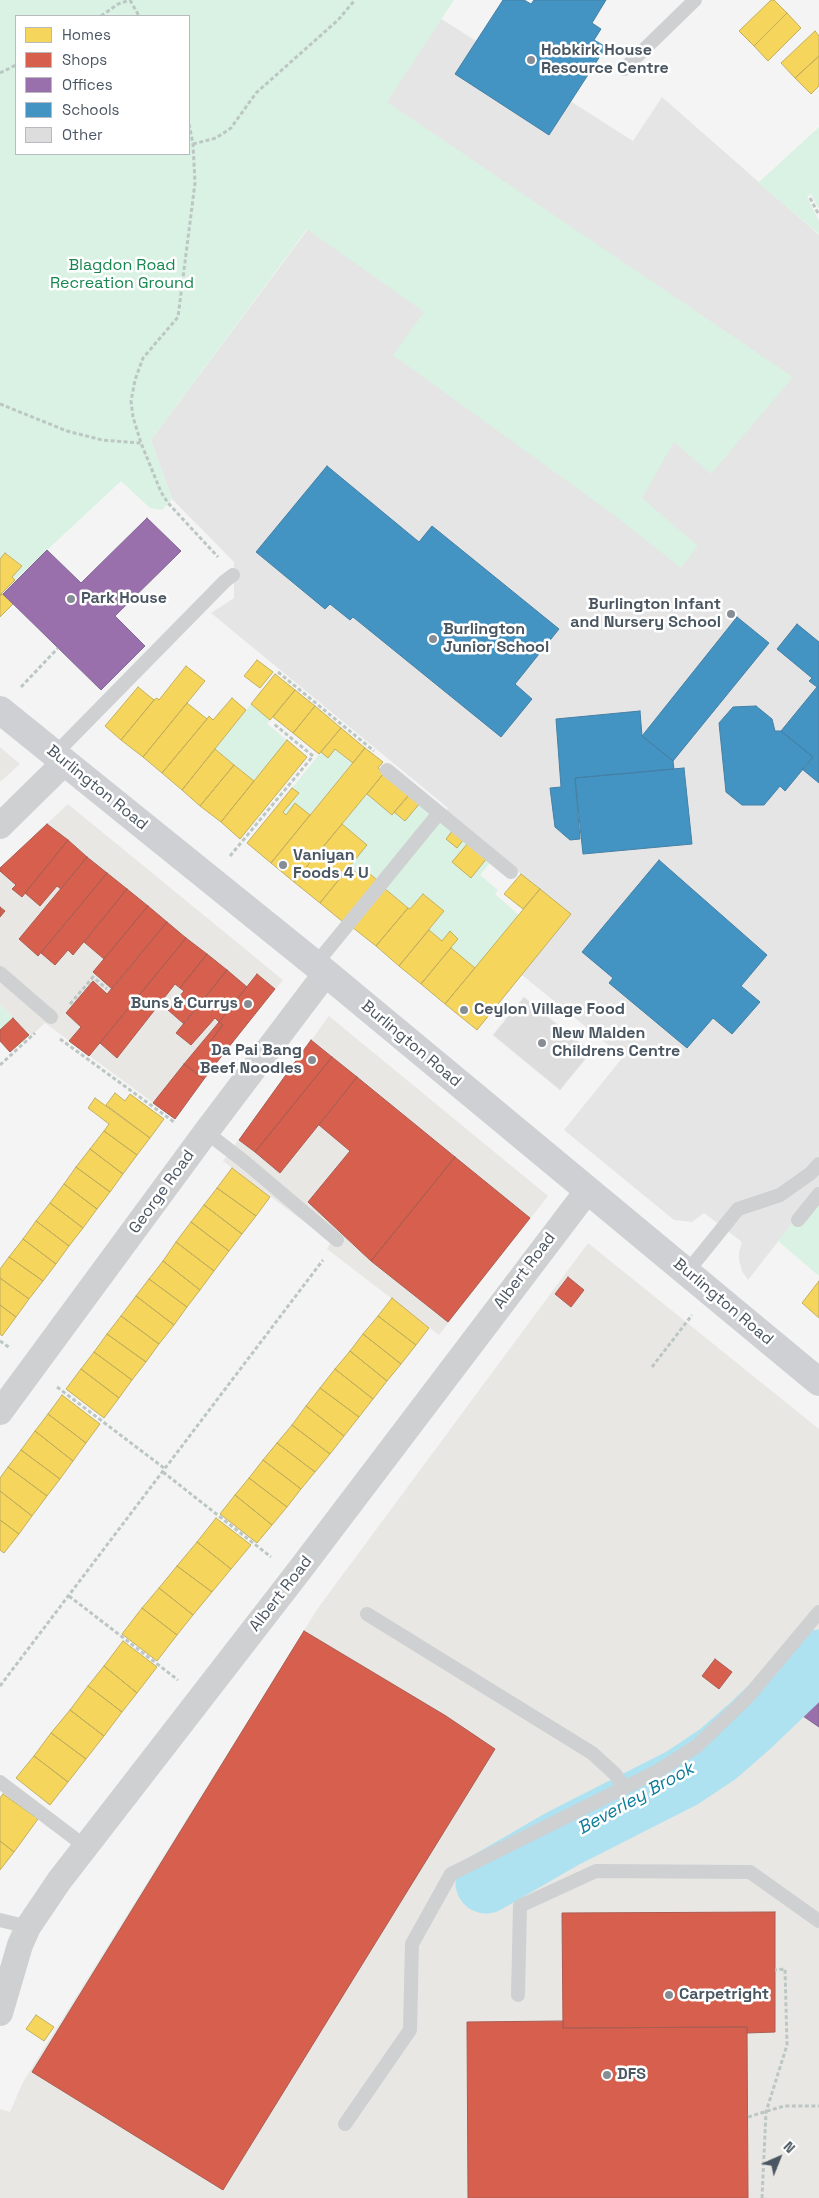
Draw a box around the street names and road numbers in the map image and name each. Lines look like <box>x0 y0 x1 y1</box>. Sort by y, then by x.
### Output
street label: Burlington Road <box>43 741 151 835</box>
street label: Burlington Road <box>357 997 465 1091</box>
street label: George Road <box>125 1146 199 1238</box>
street label: Albert Road <box>490 1229 560 1313</box>
street label: Burlington Road <box>669 1255 777 1349</box>
street label: Albert Road <box>246 1552 316 1636</box>

